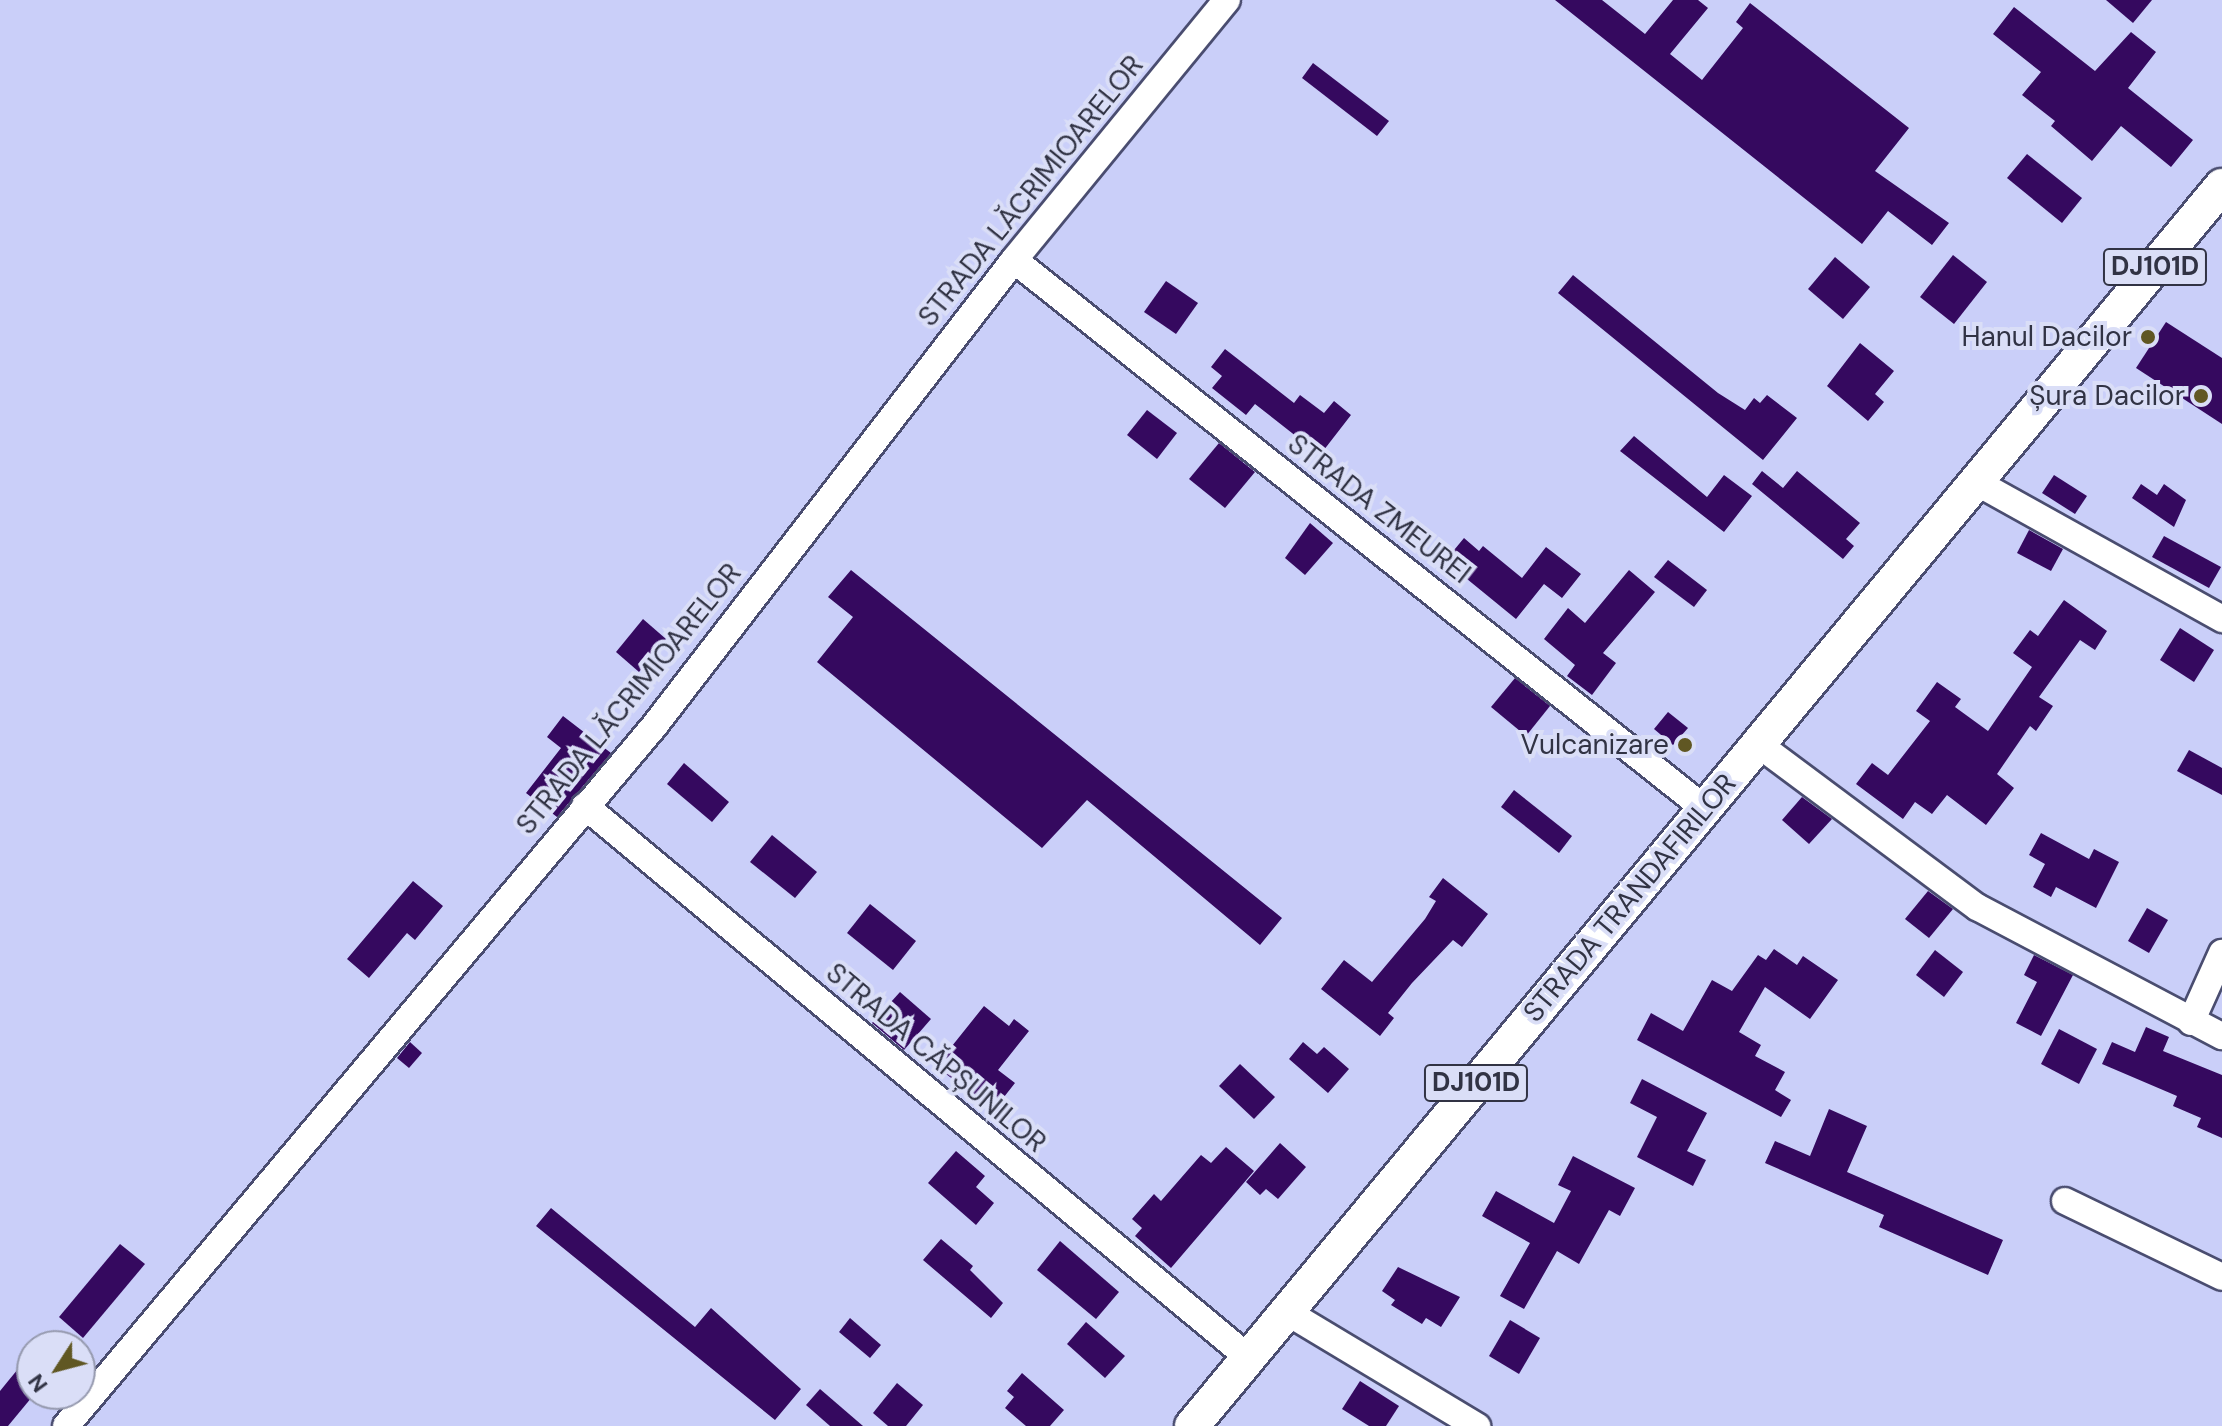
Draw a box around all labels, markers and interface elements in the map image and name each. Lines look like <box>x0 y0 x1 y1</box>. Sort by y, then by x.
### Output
street label: STRADA LĂCRIMIOARELOR <box>911 49 1151 333</box>
road number: DJ101D <box>2101 245 2209 289</box>
place label: Hanul Dacilor <box>1961 320 2132 354</box>
marker: Hanul Dacilor <box>2139 328 2157 346</box>
place label: Șura Dacilor <box>2029 379 2185 413</box>
marker: Șura Dacilor <box>2192 387 2210 405</box>
street label: STRADA ZMEUREI <box>1281 427 1477 591</box>
street label: STRADA LĂCRIMIOARELOR <box>509 557 749 841</box>
place label: Vulcanizare <box>1520 728 1669 762</box>
marker: Vulcanizare <box>1676 736 1694 754</box>
street label: STRADA TRANDAFIRILOR <box>1516 767 1744 1029</box>
street label: STRADA CĂPȘUNILOR <box>819 956 1053 1160</box>
road number: DJ101D <box>1422 1061 1530 1105</box>
north arrow <box>16 1330 96 1410</box>
text: N <box>21 1368 54 1398</box>

